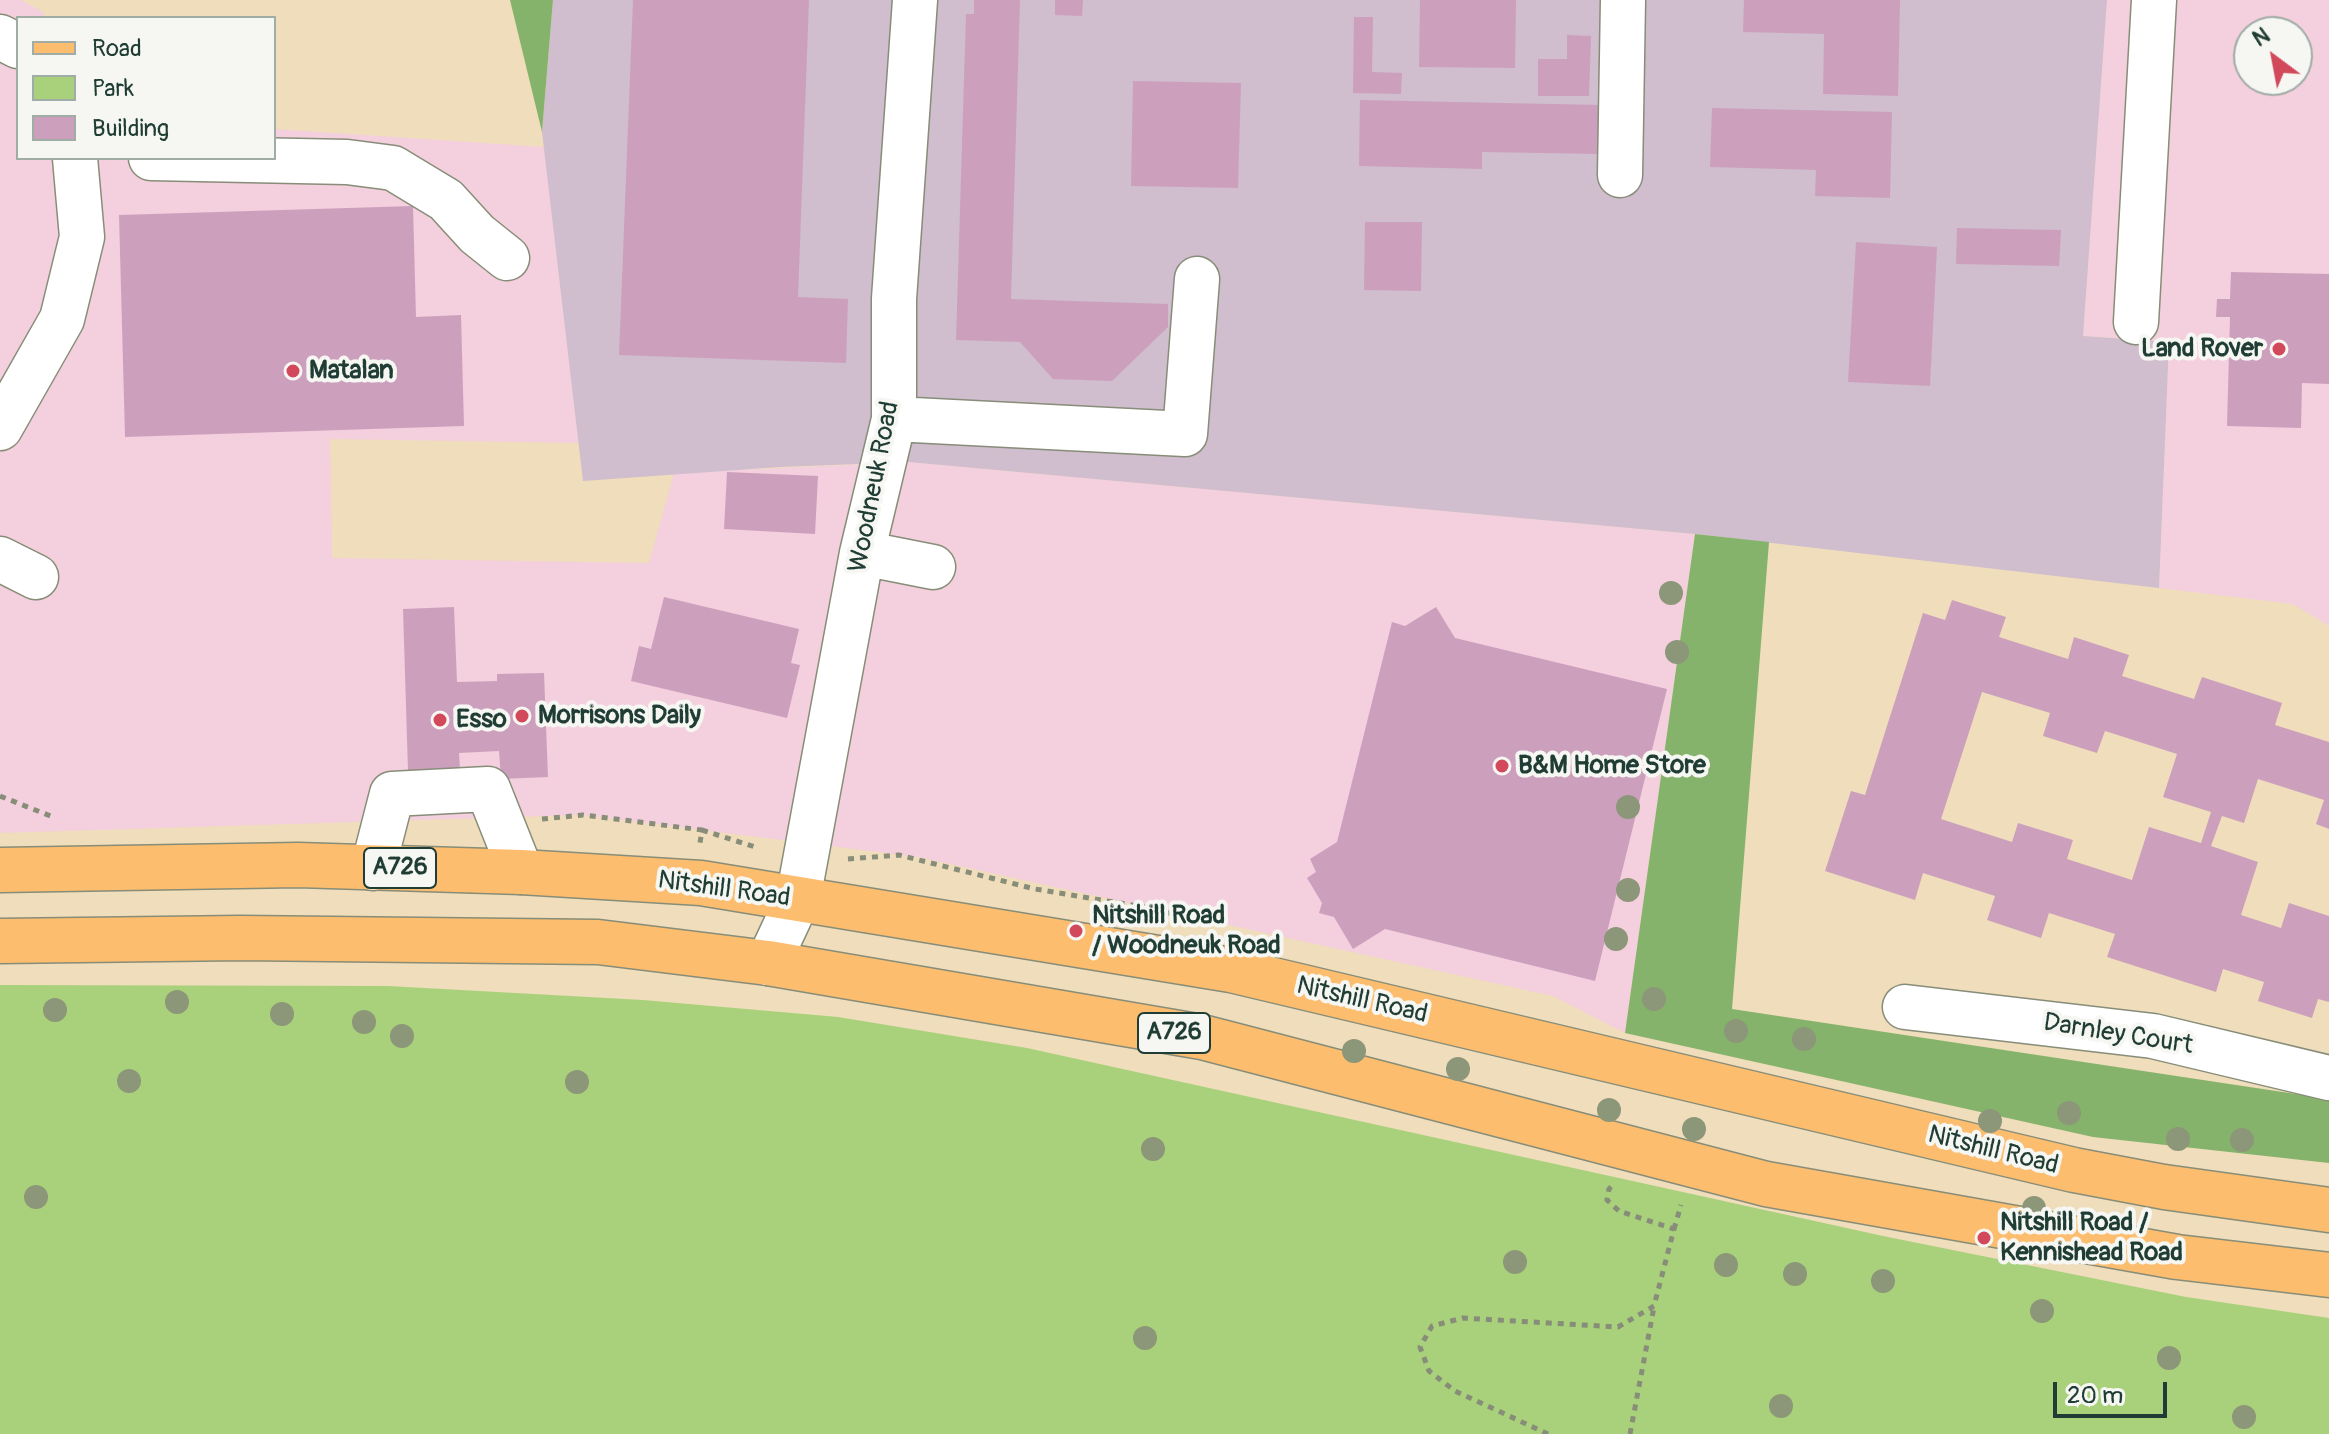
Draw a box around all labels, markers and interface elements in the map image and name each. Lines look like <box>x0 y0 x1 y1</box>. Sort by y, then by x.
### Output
legend <box>16 16 276 160</box>
north arrow <box>2233 16 2313 96</box>
text: N <box>2248 22 2275 53</box>
text: Road <box>92 34 142 63</box>
text: Park <box>92 74 134 103</box>
text: Building <box>92 114 169 143</box>
place label: Land Rover <box>2141 333 2263 365</box>
marker: Land Rover <box>2270 340 2288 358</box>
place label: Matalan <box>309 355 394 387</box>
marker: Matalan <box>284 362 302 380</box>
street label: Woodneuk Road <box>843 399 907 575</box>
place label: Morrisons Daily <box>538 700 701 732</box>
place label: Esso <box>456 704 507 736</box>
marker: Morrisons Daily <box>513 707 531 725</box>
marker: Esso <box>431 711 449 729</box>
place label: B&M Home Store <box>1518 750 1706 782</box>
marker: B&M Home Store <box>1493 757 1511 775</box>
road number: A726 <box>364 848 436 888</box>
street label: Nitshill Road <box>656 865 792 915</box>
place label: Nitshill Road / Woodneuk Road <box>1092 900 1281 962</box>
marker: Nitshill Road / Woodneuk Road <box>1067 922 1085 940</box>
street label: Nitshill Road <box>1294 971 1430 1031</box>
street label: Darnley Court <box>2041 1008 2195 1062</box>
road number: A726 <box>1138 1013 1210 1053</box>
street label: Nitshill Road <box>1925 1120 2061 1182</box>
place label: Nitshill Road / Kennishead Road <box>2000 1207 2183 1268</box>
marker: Nitshill Road / Kennishead Road <box>1975 1229 1993 1247</box>
scale bar <box>2057 1366 2171 1416</box>
text: 20 m <box>2067 1381 2123 1410</box>

